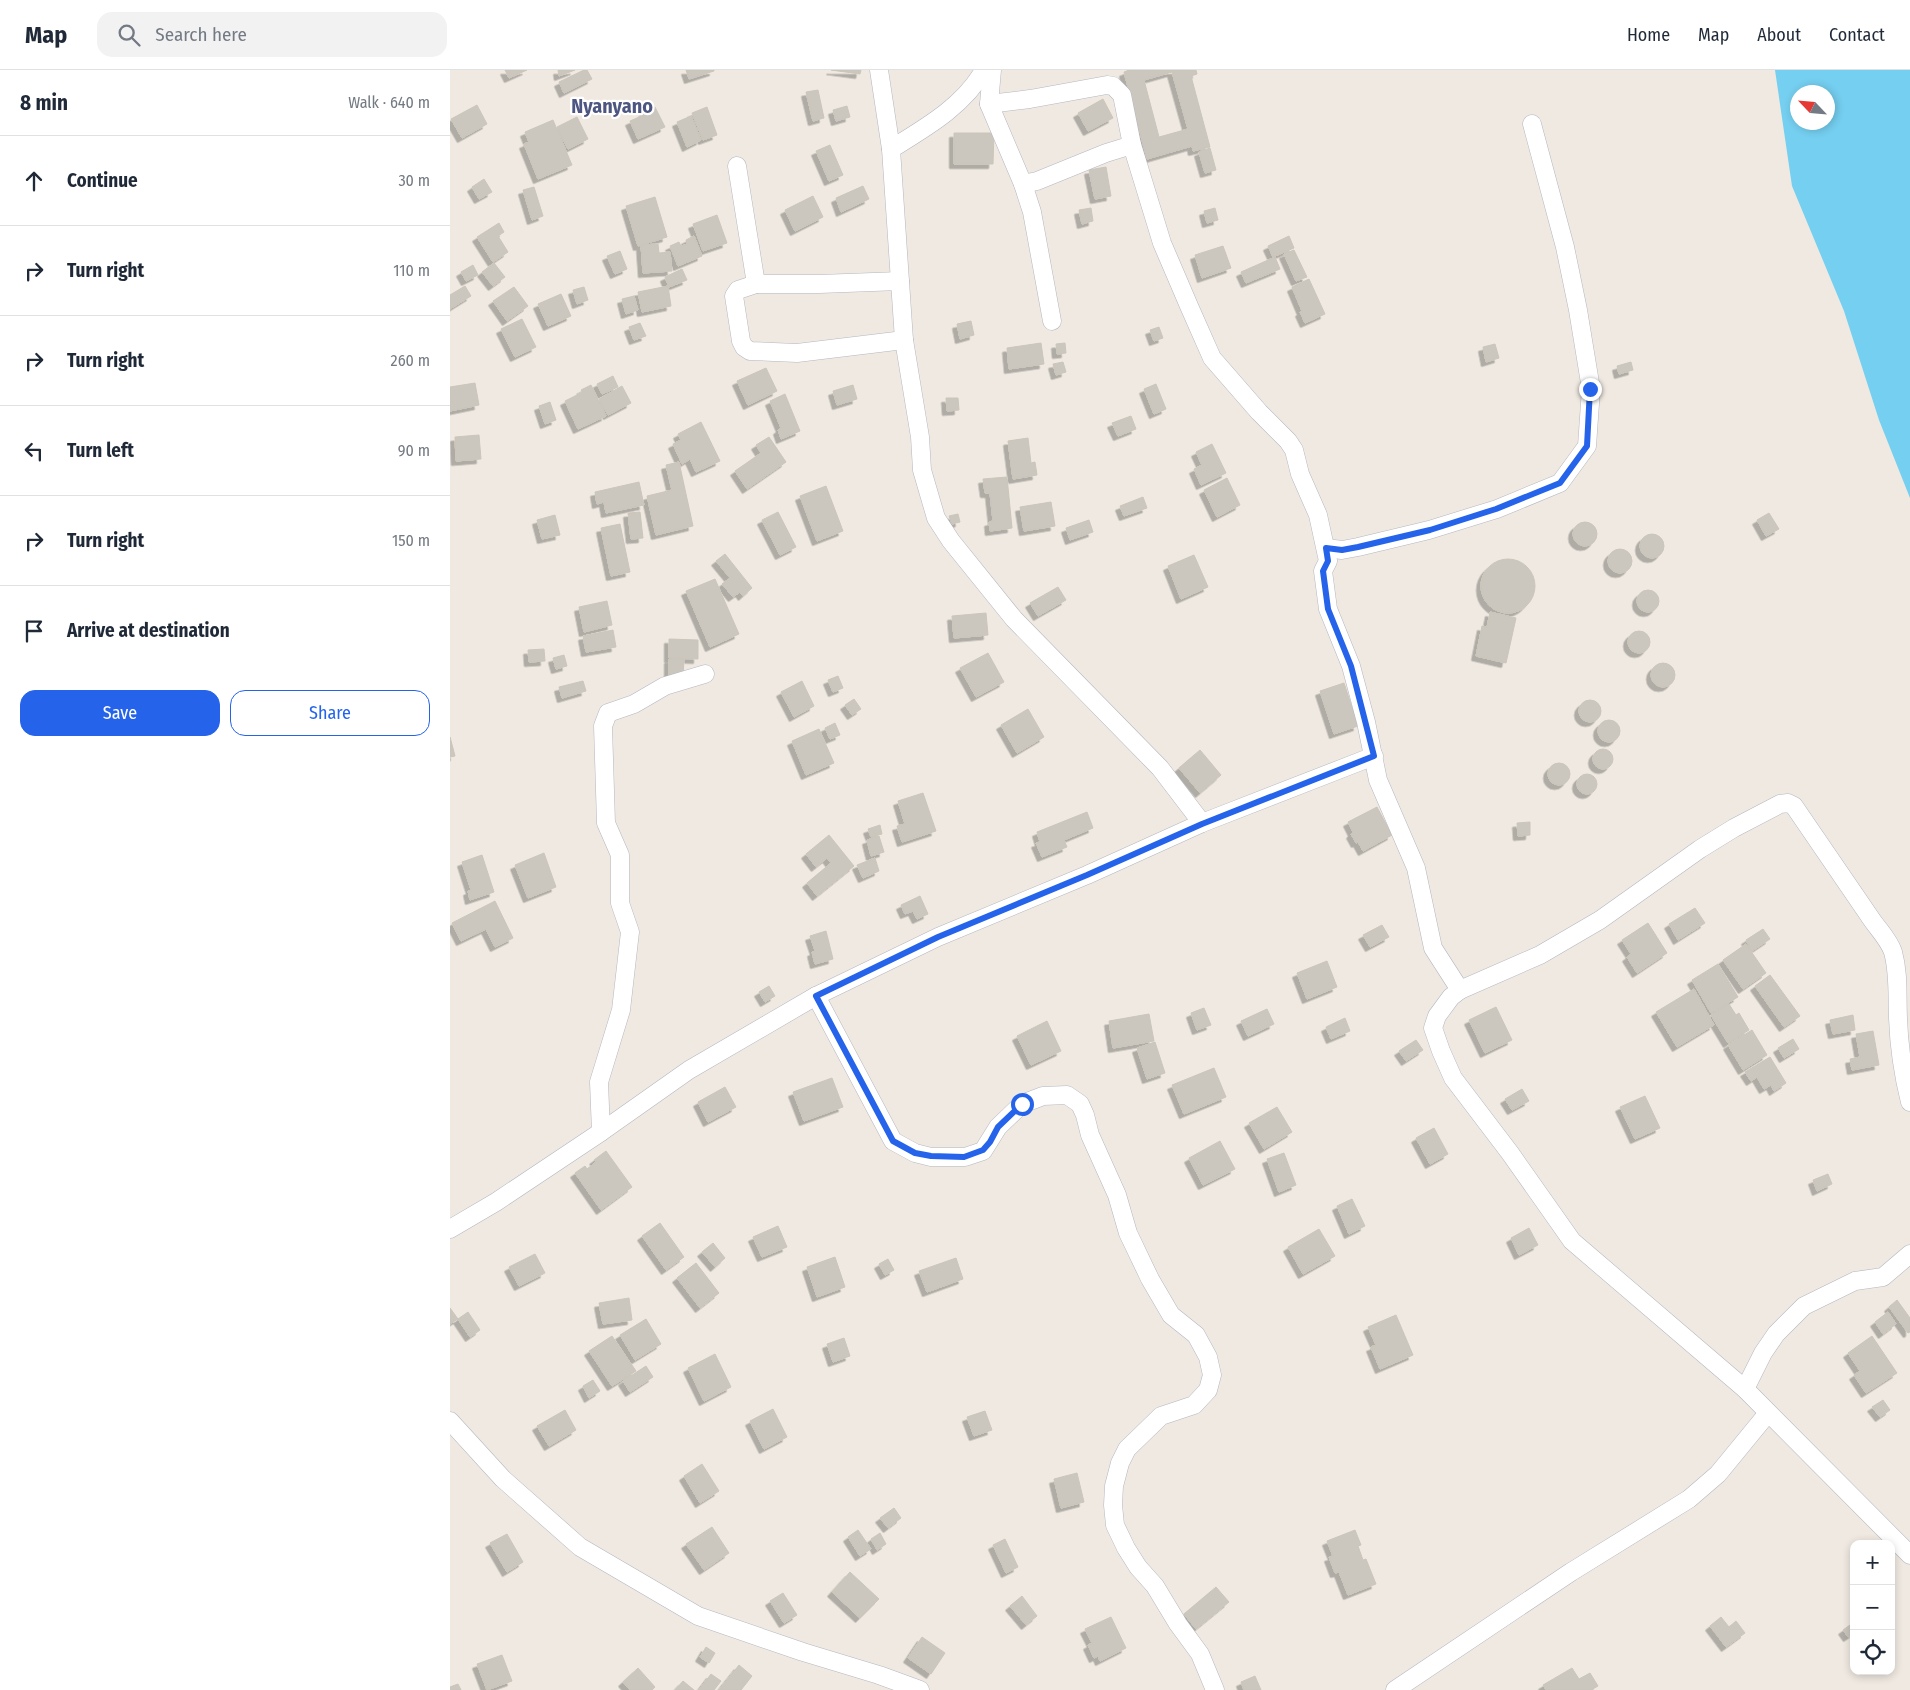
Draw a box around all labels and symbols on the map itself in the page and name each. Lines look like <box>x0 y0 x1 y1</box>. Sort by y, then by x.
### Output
north arrow <box>1790 85 1835 130</box>
district label: Nyanyano <box>571 94 653 118</box>
route end <box>1579 378 1602 401</box>
route start <box>1011 1093 1034 1116</box>

